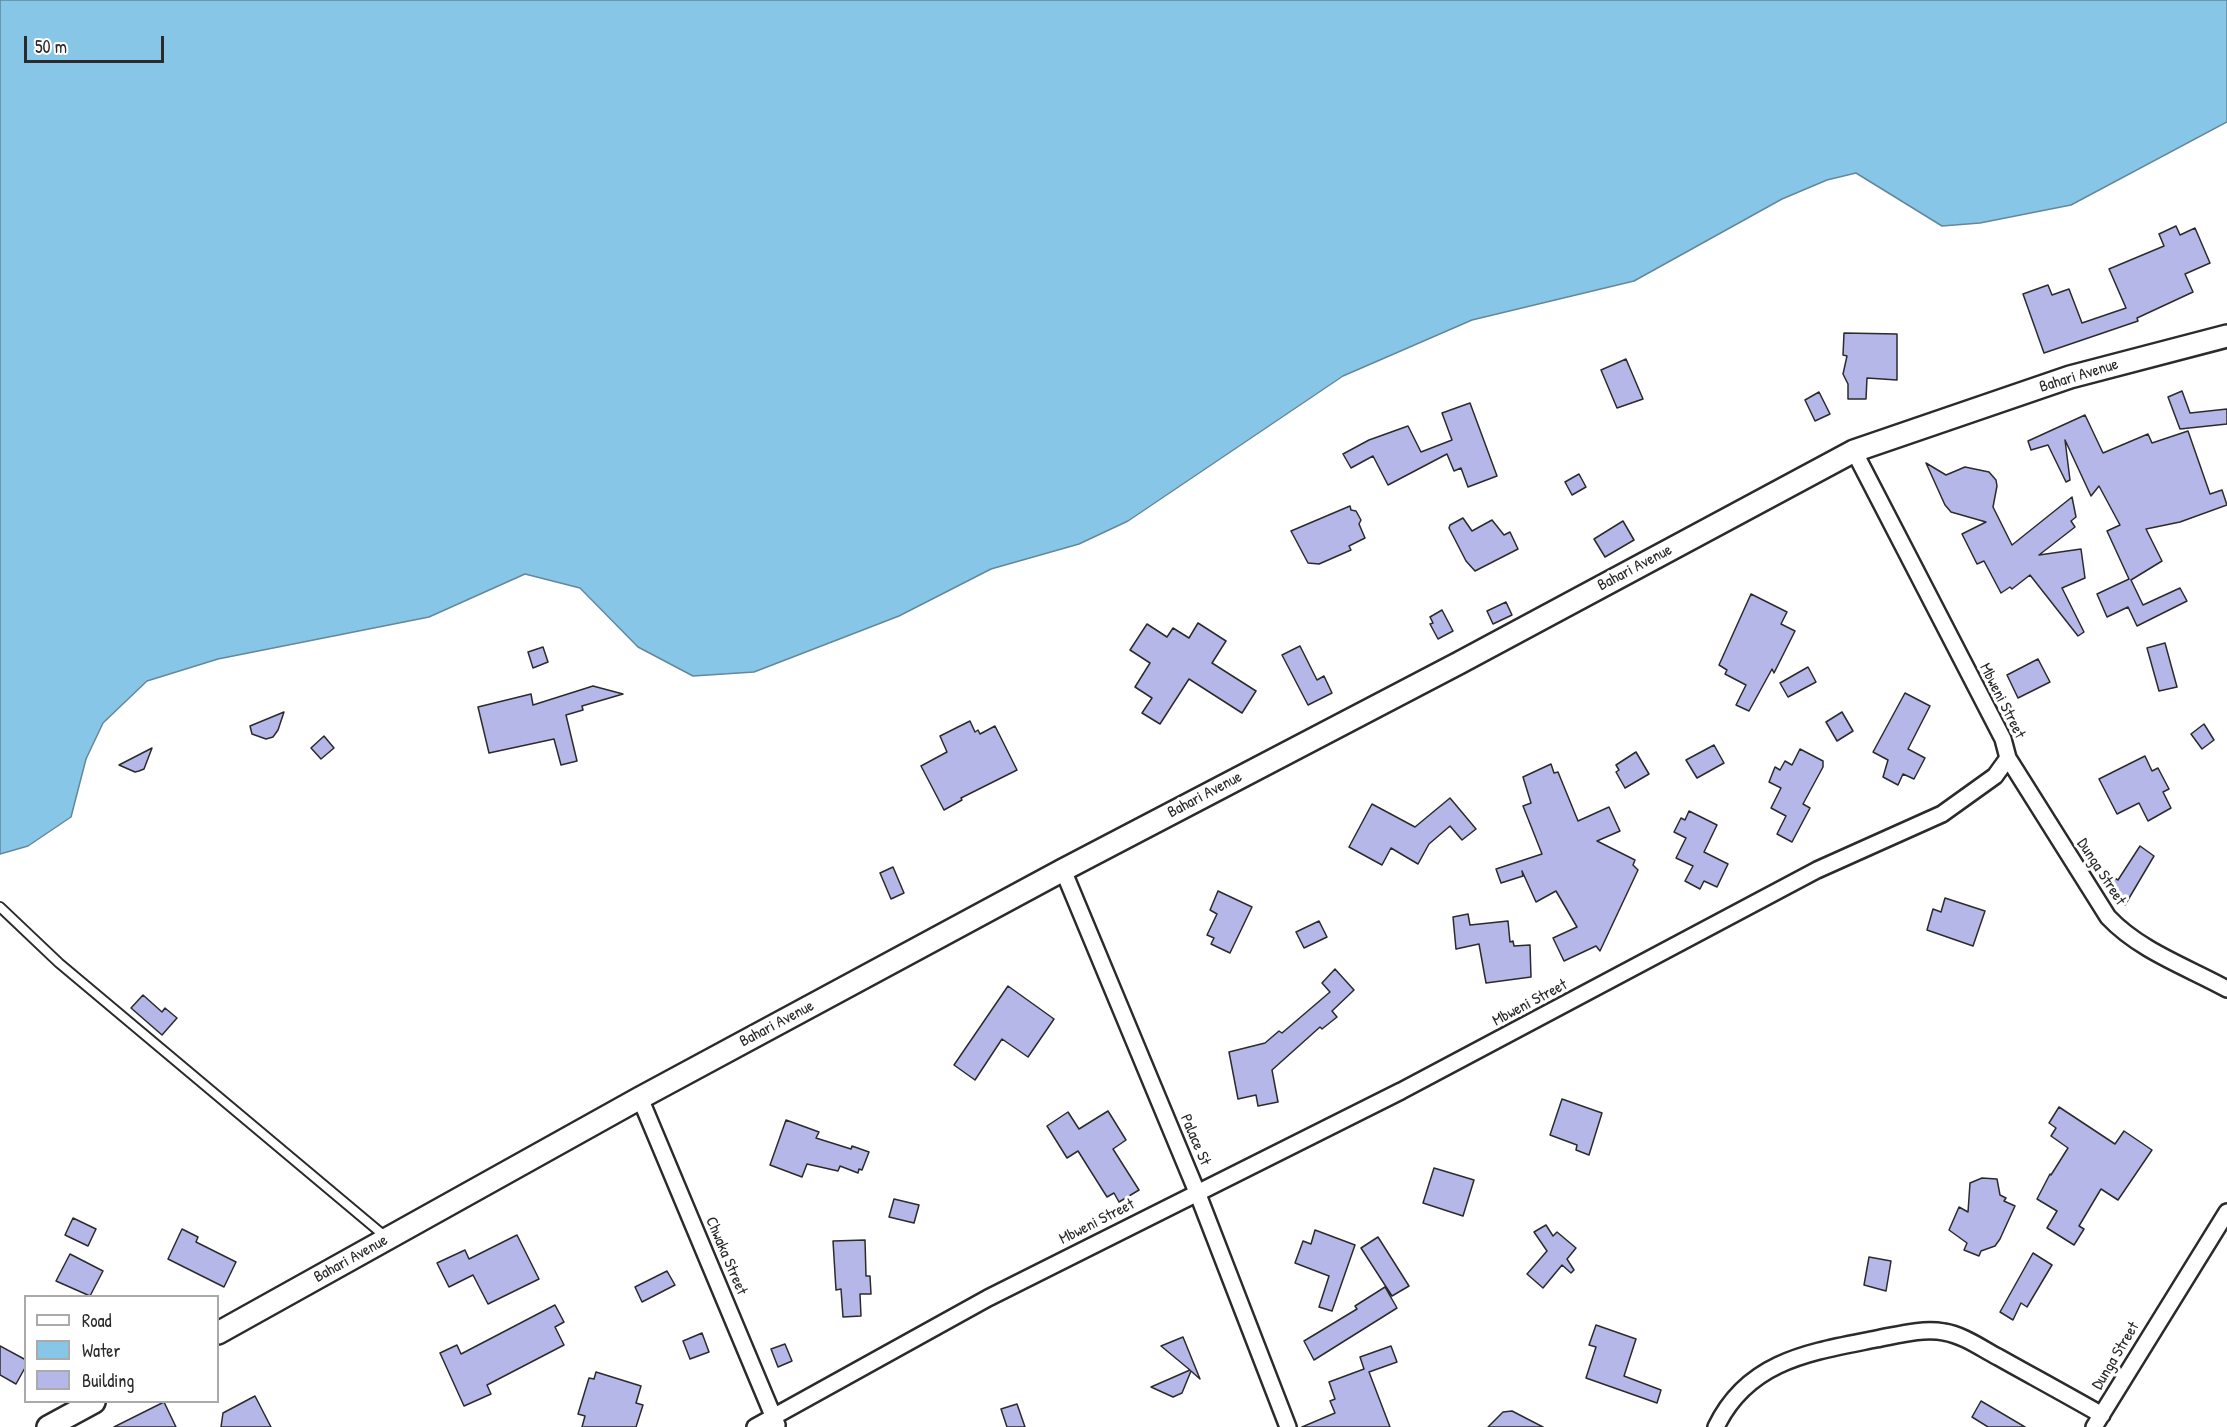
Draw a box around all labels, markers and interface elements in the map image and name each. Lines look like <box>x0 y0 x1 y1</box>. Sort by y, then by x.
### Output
scale bar <box>27 24 166 62</box>
text: 50 m <box>35 34 67 59</box>
street label: Bahari Avenue <box>2037 355 2121 397</box>
street label: Bahari Avenue <box>1595 540 1675 596</box>
street label: Mbweni Street <box>1975 660 2029 742</box>
street label: Bahari Avenue <box>1165 767 1245 823</box>
street label: Dunga Street <box>2072 835 2130 909</box>
street label: Mbweni Street <box>1489 975 1571 1031</box>
street label: Bahari Avenue <box>737 996 817 1052</box>
street label: Palace St <box>1176 1112 1214 1168</box>
street label: Mbweni Street <box>1056 1195 1138 1249</box>
street label: Chwaka Street <box>701 1214 751 1298</box>
street label: Bahari Avenue <box>311 1231 391 1287</box>
legend <box>24 1295 219 1403</box>
text: Road <box>82 1308 112 1333</box>
street label: Dunga Street <box>2088 1319 2144 1393</box>
text: Water <box>82 1338 120 1363</box>
text: Building <box>82 1368 134 1393</box>

